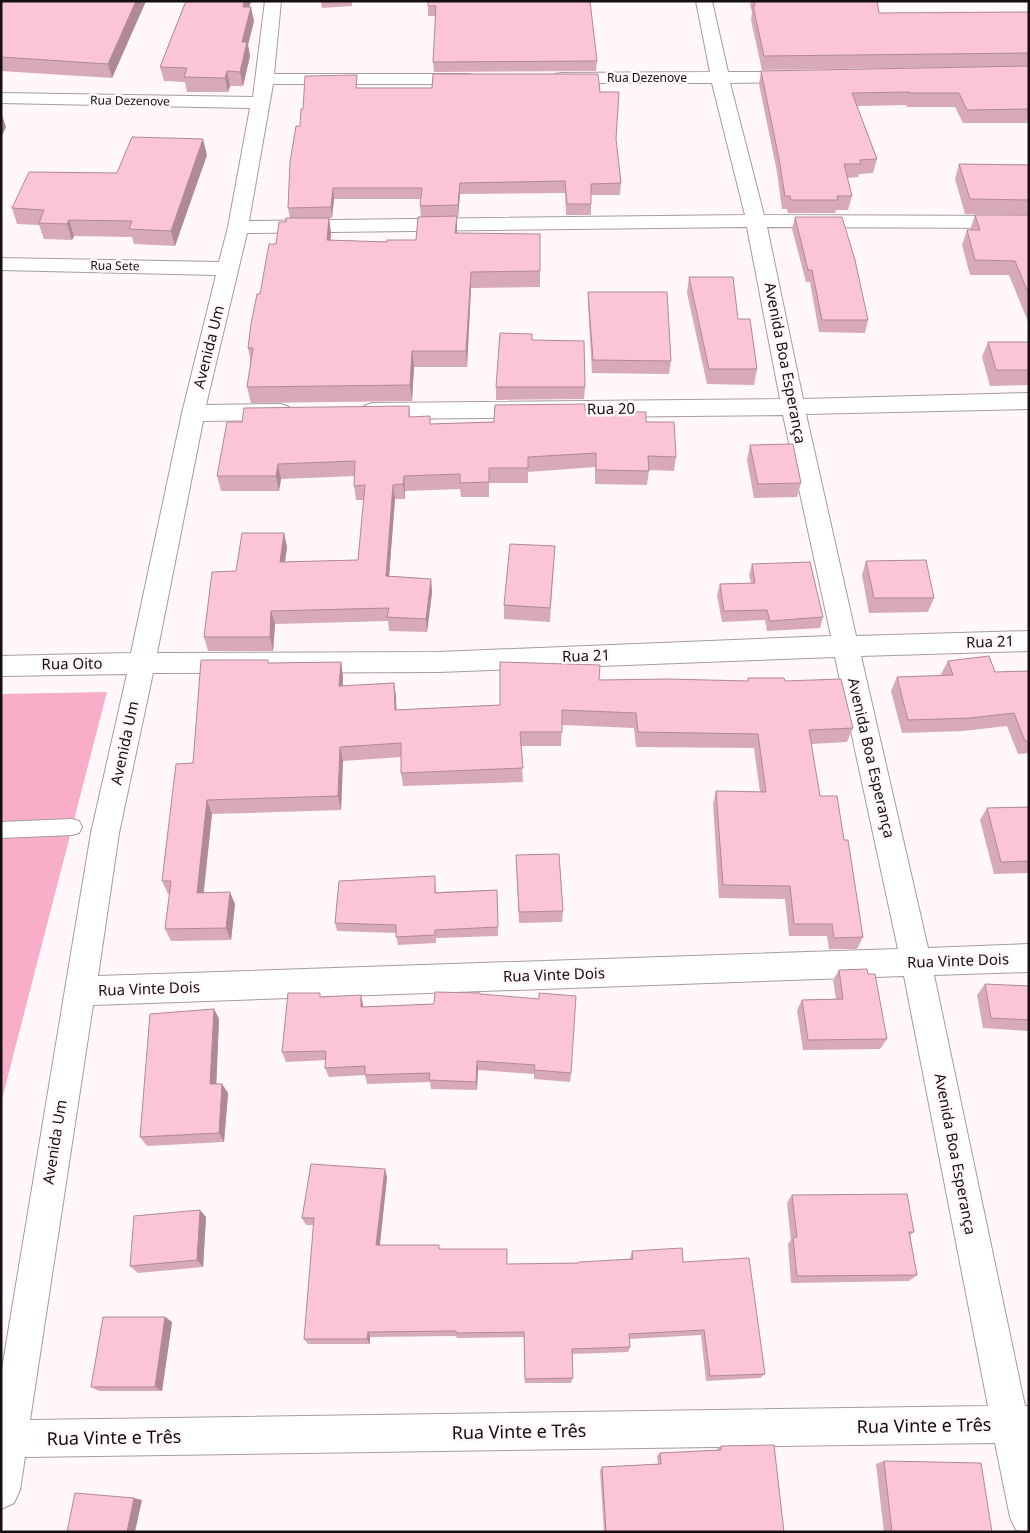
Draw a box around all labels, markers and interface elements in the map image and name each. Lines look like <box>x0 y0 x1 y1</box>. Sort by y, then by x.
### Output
street label: Rua Dezenove <box>607 69 687 86</box>
street label: Rua Dezenove <box>90 91 170 110</box>
street label: Rua Sete <box>90 257 140 274</box>
street label: Avenida Boa Esperança <box>761 280 811 445</box>
street label: Avenida Um <box>188 303 228 391</box>
street label: Rua 20 <box>587 398 635 418</box>
street label: Rua 21 <box>966 630 1014 652</box>
street label: Rua 21 <box>562 644 610 666</box>
street label: Rua Oito <box>41 652 103 674</box>
street label: Avenida Boa Esperança <box>844 676 900 840</box>
street label: Avenida Um <box>105 699 143 787</box>
street label: Rua Vinte Dois <box>907 948 1009 972</box>
street label: Rua Vinte Dois <box>503 962 605 986</box>
street label: Rua Vinte Dois <box>98 976 200 1000</box>
street label: Avenida Boa Esperança <box>931 1071 981 1236</box>
street label: Avenida Um <box>37 1098 71 1186</box>
street label: Rua Vinte e Três <box>856 1412 992 1438</box>
street label: Rua Vinte e Três <box>451 1418 587 1444</box>
street label: Rua Vinte e Três <box>46 1424 182 1450</box>

